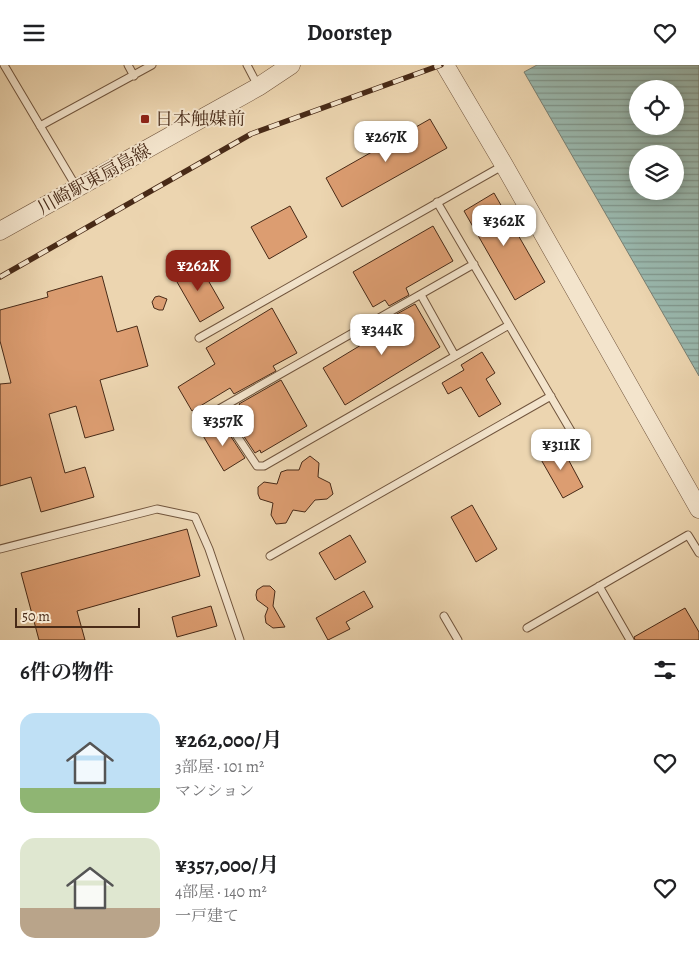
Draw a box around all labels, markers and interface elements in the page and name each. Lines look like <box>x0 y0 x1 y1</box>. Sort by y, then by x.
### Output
text: Doorstep <box>307 18 392 48</box>
icon: menu <box>20 19 48 47</box>
icon: heart <box>651 19 679 47</box>
map controls <box>629 80 684 200</box>
button: locate <box>629 80 684 135</box>
place label: 日本触媒前 <box>155 107 245 131</box>
marker: 日本触媒前 <box>139 113 151 125</box>
pin: ¥267K <box>351 121 421 163</box>
text: ¥267K <box>365 126 407 148</box>
street label: 川崎駅東扇島線 <box>33 138 155 220</box>
button: layers <box>629 145 684 200</box>
pin: ¥362K <box>469 205 539 247</box>
text: ¥362K <box>483 210 525 232</box>
pin: ¥262K <box>163 249 233 292</box>
text: ¥262K <box>177 255 219 277</box>
pin: ¥344K <box>347 313 417 356</box>
text: ¥344K <box>361 319 403 341</box>
pin: ¥357K <box>188 405 258 447</box>
text: ¥357K <box>203 410 243 432</box>
pin: ¥311K <box>526 429 596 471</box>
text: ¥311K <box>542 434 580 456</box>
scale bar <box>15 605 140 628</box>
text: 50 m <box>22 607 50 626</box>
icon: filters <box>651 656 679 684</box>
text: 6件の物件 <box>20 658 114 686</box>
text: ¥262,000/月 <box>175 726 282 754</box>
icon: home <box>60 733 120 793</box>
icon: heart <box>651 749 679 777</box>
text: 3部屋 · 101 m² <box>175 756 264 778</box>
text: マンション <box>175 780 254 802</box>
text: ¥357,000/月 <box>175 851 279 879</box>
icon: home <box>60 858 120 918</box>
icon: heart <box>651 874 679 902</box>
text: 4部屋 · 140 m² <box>175 881 267 903</box>
text: 一戸建て <box>175 905 239 927</box>

